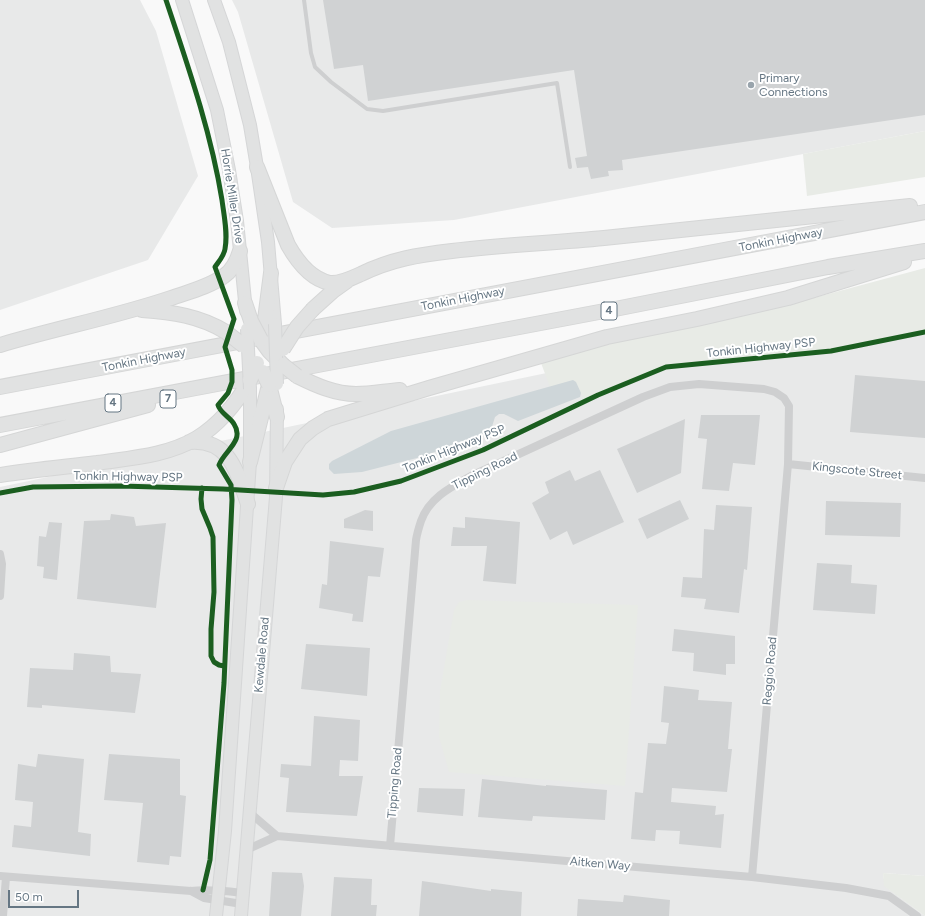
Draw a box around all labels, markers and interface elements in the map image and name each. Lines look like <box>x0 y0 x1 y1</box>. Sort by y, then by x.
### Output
place label: Primary Connections <box>759 71 828 99</box>
marker: Primary Connections <box>746 80 756 90</box>
street label: Horrie Miller Drive <box>217 148 247 244</box>
street label: Tonkin Highway <box>738 225 824 255</box>
street label: Tonkin Highway <box>420 284 506 314</box>
road number: 4 <box>601 302 617 320</box>
street label: Tonkin Highway PSP <box>706 335 816 361</box>
street label: Tonkin Highway <box>101 345 187 375</box>
road number: 7 <box>160 390 176 408</box>
road number: 4 <box>105 394 121 412</box>
street label: Tonkin Highway PSP <box>401 422 507 476</box>
street label: Tipping Road <box>450 449 520 493</box>
street label: Kingscote Street <box>811 459 903 483</box>
street label: Tonkin Highway PSP <box>73 469 183 485</box>
street label: Kewdale Road <box>252 617 272 693</box>
street label: Reggio Road <box>760 636 780 706</box>
street label: Tipping Road <box>385 747 405 819</box>
street label: Aitken Way <box>569 854 631 874</box>
scale bar <box>10 882 81 908</box>
text: 50 m <box>15 890 43 904</box>

